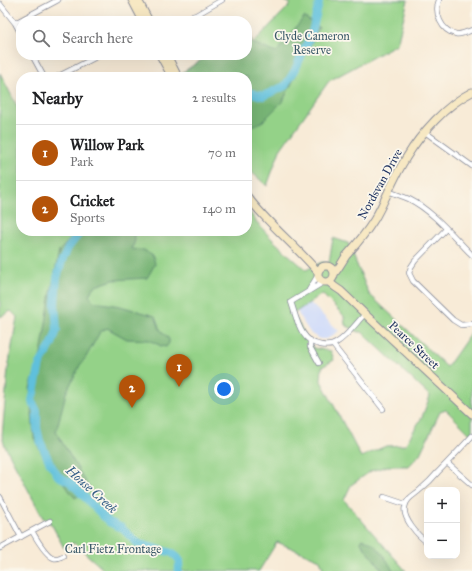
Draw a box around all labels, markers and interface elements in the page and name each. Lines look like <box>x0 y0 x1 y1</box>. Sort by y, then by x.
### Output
search box <box>16 16 252 60</box>
icon: search <box>30 27 52 49</box>
text: Search here <box>62 29 133 47</box>
park label: Clyde Cameron Reserve <box>274 29 350 57</box>
text: Nearby <box>32 88 83 109</box>
text: 2 results <box>192 90 236 106</box>
text: Willow Park <box>70 136 144 154</box>
text: 1 <box>42 145 48 161</box>
text: 70 m <box>208 145 236 161</box>
street label: Nordsvan Drive <box>355 146 405 222</box>
text: Park <box>70 154 94 170</box>
text: Cricket <box>70 192 115 210</box>
text: 2 <box>42 201 48 217</box>
text: 140 m <box>202 201 236 217</box>
text: Sports <box>70 210 105 226</box>
street label: Pearce Street <box>386 318 443 372</box>
pin: 1 <box>166 354 192 387</box>
pin: 2 <box>119 375 145 408</box>
your location <box>214 379 234 399</box>
water label: House Creek <box>62 462 121 517</box>
map controls <box>424 487 460 559</box>
button: + <box>424 487 460 523</box>
button: − <box>424 523 460 559</box>
park label: Carl Fietz Frontage <box>65 542 161 557</box>

